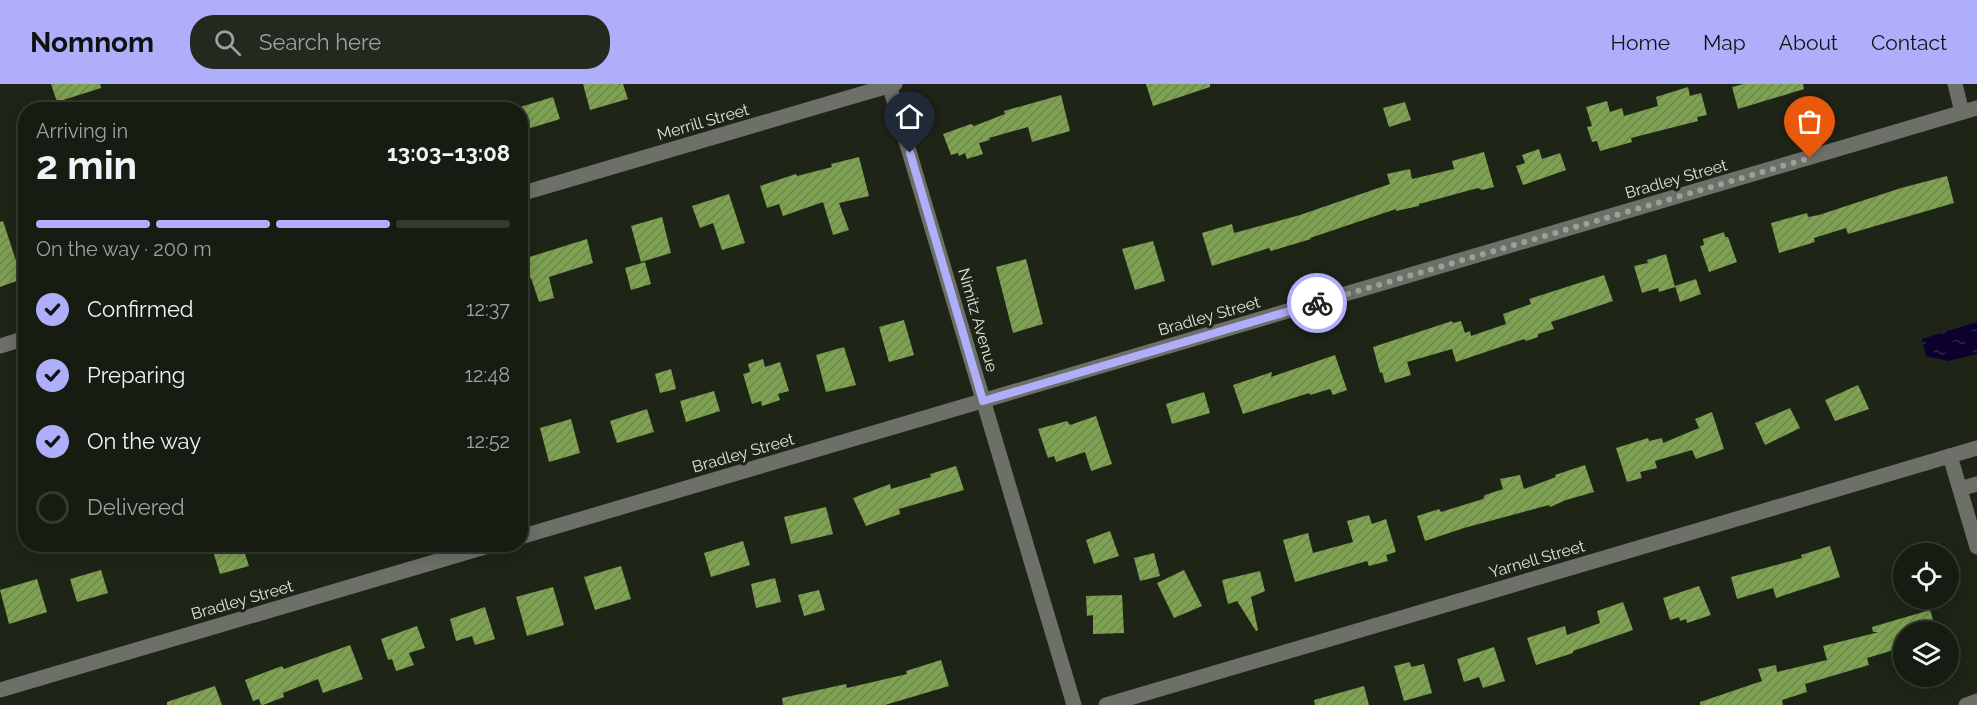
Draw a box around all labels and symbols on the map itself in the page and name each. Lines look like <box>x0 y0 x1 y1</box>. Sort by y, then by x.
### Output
pin <box>884 91 935 153</box>
pin <box>1784 96 1835 158</box>
street label: Merrill Street <box>655 100 752 144</box>
street label: Bradley Street <box>1623 155 1730 203</box>
street label: Nimitz Avenue <box>954 266 1002 374</box>
courier <box>1287 273 1347 333</box>
street label: Bradley Street <box>1156 292 1263 340</box>
street label: Bradley Street <box>690 429 797 477</box>
street label: Yarnell Street <box>1487 536 1588 582</box>
street label: Bradley Street <box>189 576 296 624</box>

